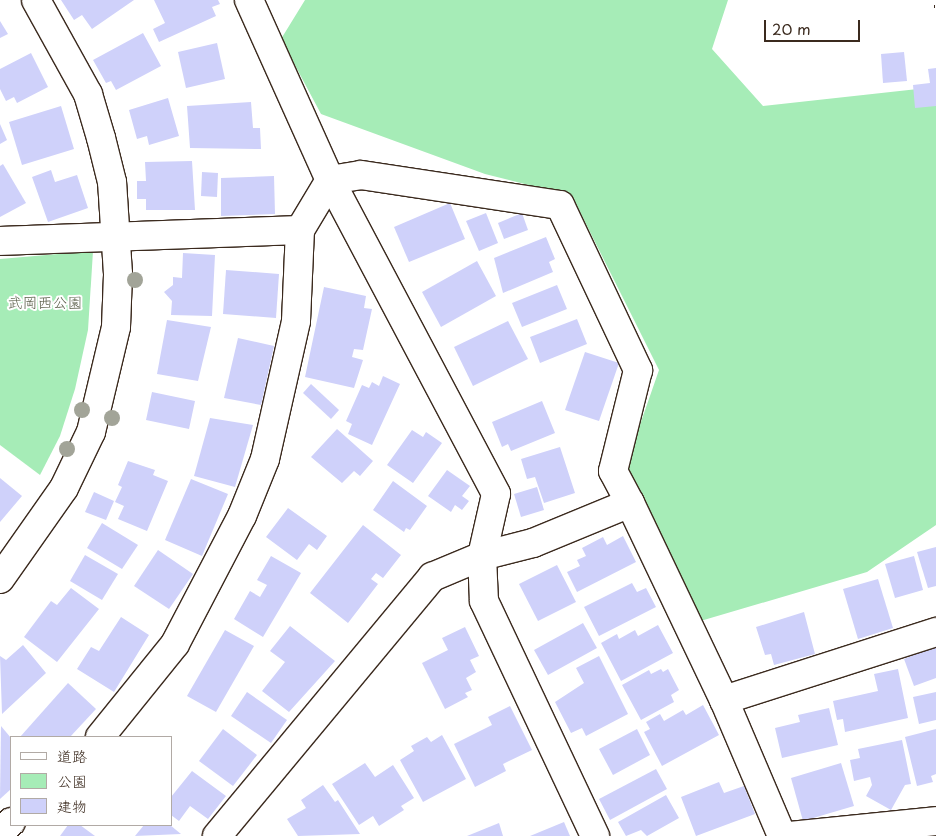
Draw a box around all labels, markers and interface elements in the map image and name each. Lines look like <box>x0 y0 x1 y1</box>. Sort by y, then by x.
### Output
scale bar <box>766 10 862 42</box>
text: 20 m <box>772 17 811 40</box>
park label: 武岡西公園 <box>8 293 82 311</box>
legend <box>10 736 172 826</box>
text: 道路 <box>57 744 87 767</box>
text: 公園 <box>57 769 87 792</box>
text: 建物 <box>57 794 87 817</box>

